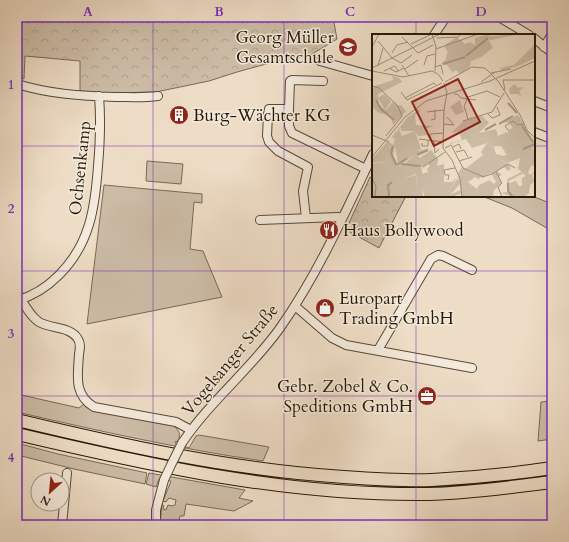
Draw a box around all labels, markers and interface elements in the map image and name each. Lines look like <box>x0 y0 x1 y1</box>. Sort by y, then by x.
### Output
text: A <box>83 3 93 21</box>
text: B <box>214 3 224 21</box>
text: C <box>345 3 355 21</box>
text: D <box>475 3 487 21</box>
place label: Georg Müller Gesamtschule <box>235 26 335 69</box>
inset map <box>372 34 535 197</box>
school or university icon: Georg Müller Gesamtschule <box>337 36 359 58</box>
text: 1 <box>8 76 14 94</box>
building icon: Burg-Wächter KG <box>168 104 190 126</box>
place label: Burg-Wächter KG <box>193 104 331 127</box>
street label: Ochsenkamp <box>64 120 96 216</box>
text: 2 <box>8 200 15 218</box>
restaurant icon: Haus Bollywood <box>318 219 340 241</box>
place label: Haus Bollywood <box>343 219 464 242</box>
place label: Europart Trading GmbH <box>339 287 454 330</box>
shop icon: Europart Trading GmbH <box>314 297 336 319</box>
street label: Vogelsanger Straße <box>176 299 284 421</box>
text: 3 <box>8 325 15 343</box>
place label: Gebr. Zobel & Co. Speditions GmbH <box>277 375 413 418</box>
office icon: Gebr. Zobel & Co. Speditions GmbH <box>416 385 438 407</box>
text: 4 <box>8 449 15 467</box>
north arrow <box>30 472 70 512</box>
text: N <box>38 491 53 509</box>

